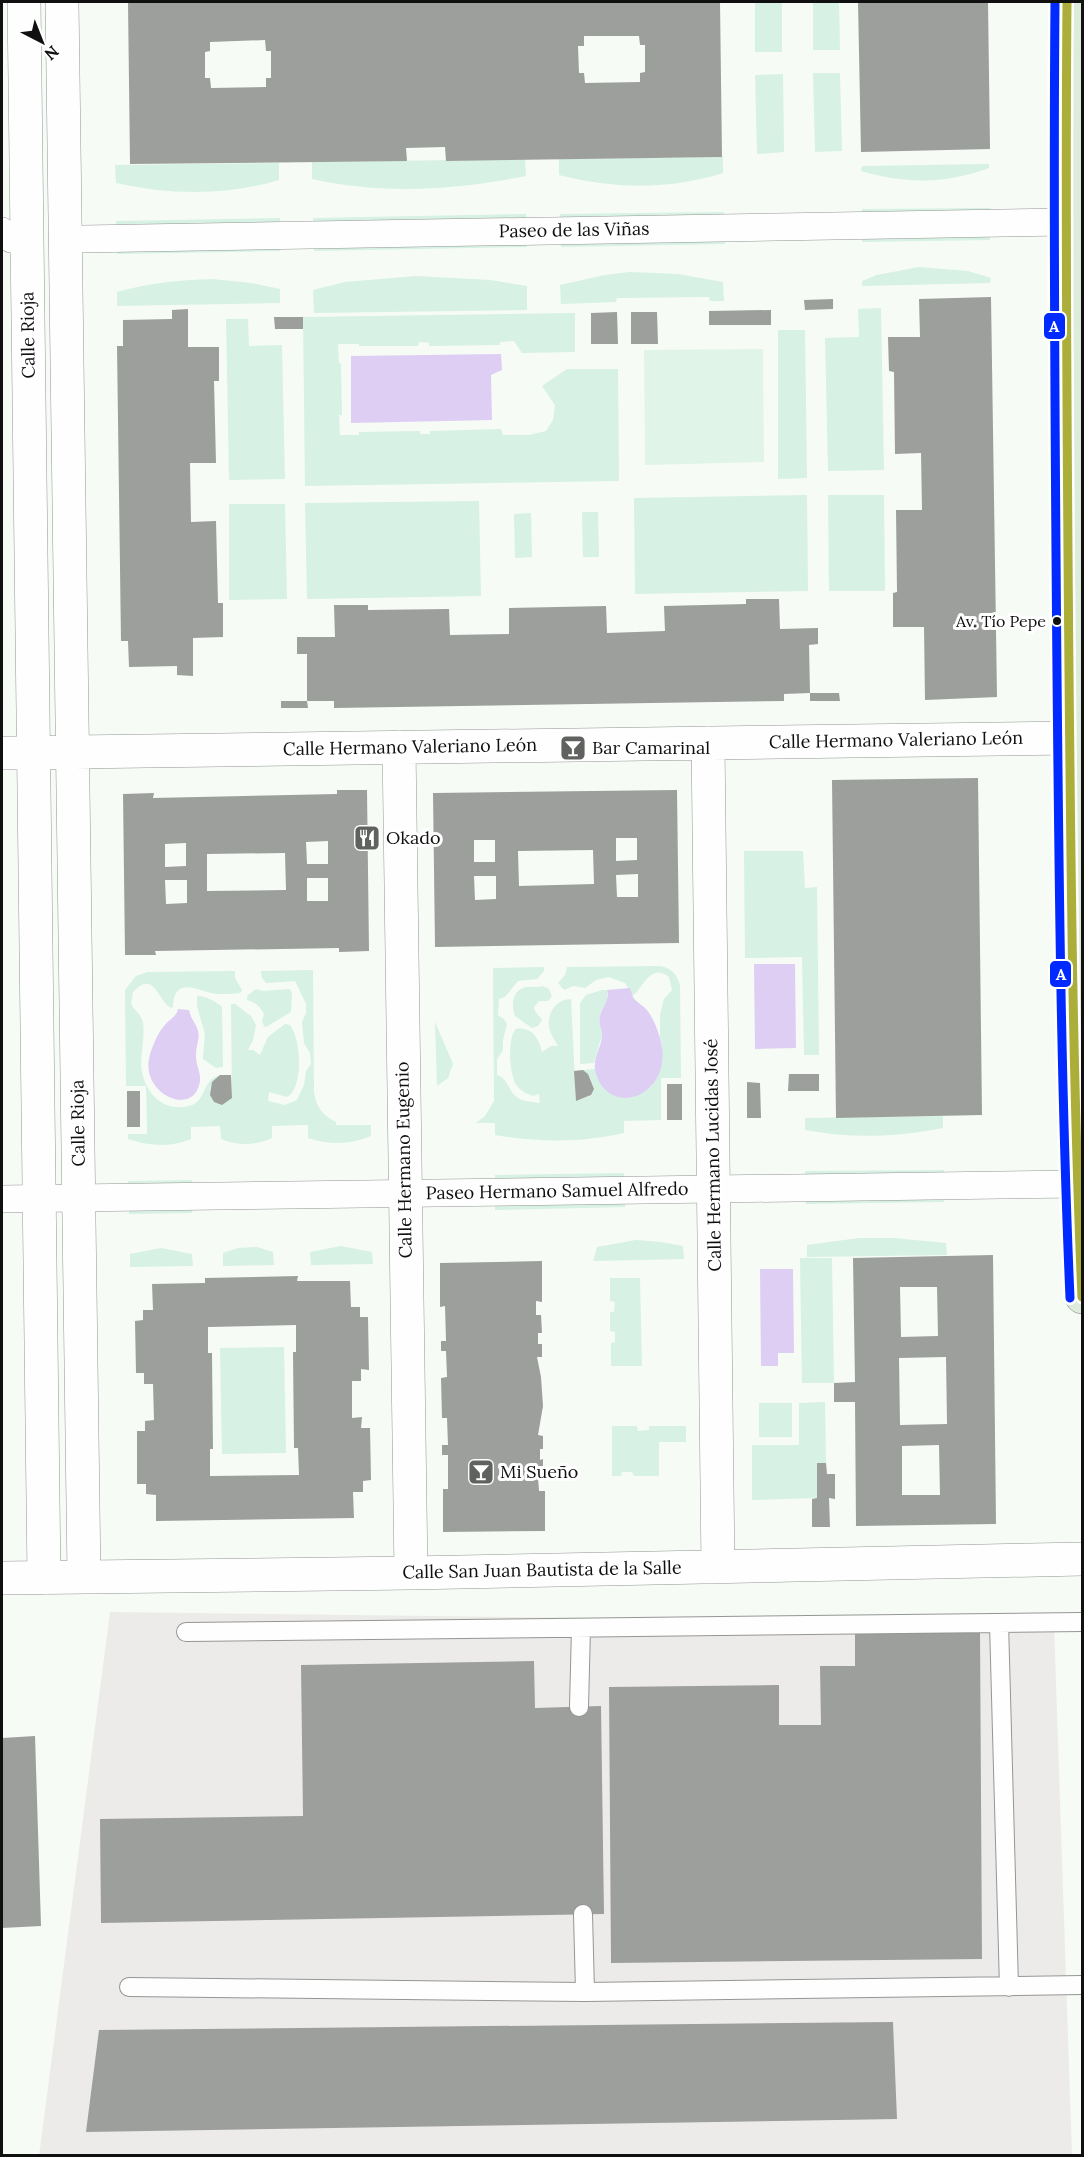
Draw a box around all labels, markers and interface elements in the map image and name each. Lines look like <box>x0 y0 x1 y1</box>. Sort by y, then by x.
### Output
north arrow <box>12 12 72 72</box>
text: N <box>41 42 63 65</box>
street label: Paseo de las Viñas <box>498 217 650 242</box>
street label: Calle Rioja <box>15 291 40 379</box>
line badge: A <box>1043 312 1066 340</box>
text: A <box>1049 316 1060 336</box>
place label: Av. Tío Pepe <box>955 611 1046 631</box>
marker: Av. Tío Pepe <box>1051 615 1063 627</box>
street label: Calle Hermano Valeriano León <box>769 726 1023 753</box>
street label: Calle Hermano Valeriano León <box>283 733 537 760</box>
bar icon: Bar Camarinal <box>558 733 588 763</box>
place label: Bar Camarinal <box>592 736 710 759</box>
restaurant icon: Okado <box>352 823 382 853</box>
place label: Okado <box>386 826 441 849</box>
line badge: A <box>1049 960 1072 988</box>
text: A <box>1056 964 1067 984</box>
street label: Calle Hermano Lucidas José <box>699 1038 726 1272</box>
street label: Calle Hermano Eugenio <box>390 1061 417 1259</box>
street label: Calle Rioja <box>65 1079 90 1167</box>
street label: Paseo Hermano Samuel Alfredo <box>425 1177 689 1204</box>
bar icon: Mi Sueño <box>466 1457 496 1487</box>
place label: Mi Sueño <box>500 1460 578 1483</box>
street label: Calle San Juan Bautista de la Salle <box>402 1556 682 1583</box>

